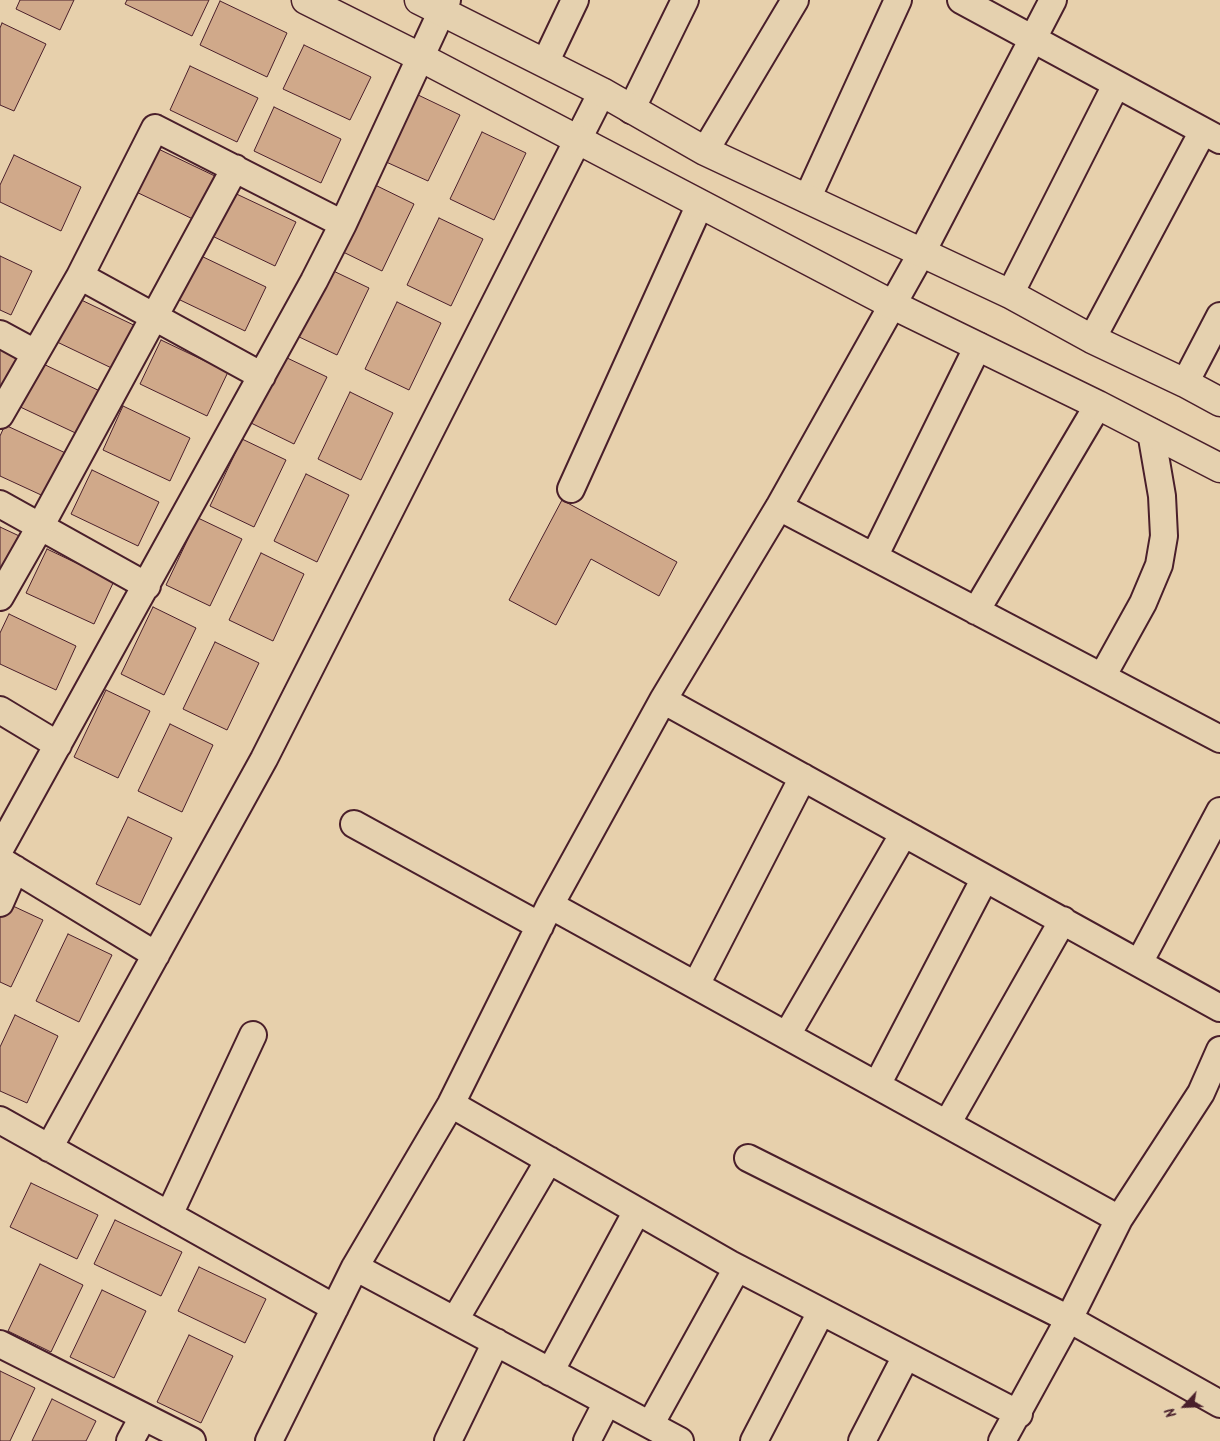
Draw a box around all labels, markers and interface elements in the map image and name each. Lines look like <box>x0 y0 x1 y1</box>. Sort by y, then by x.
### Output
north arrow <box>1160 1381 1210 1431</box>
text: N <box>1160 1404 1183 1421</box>

